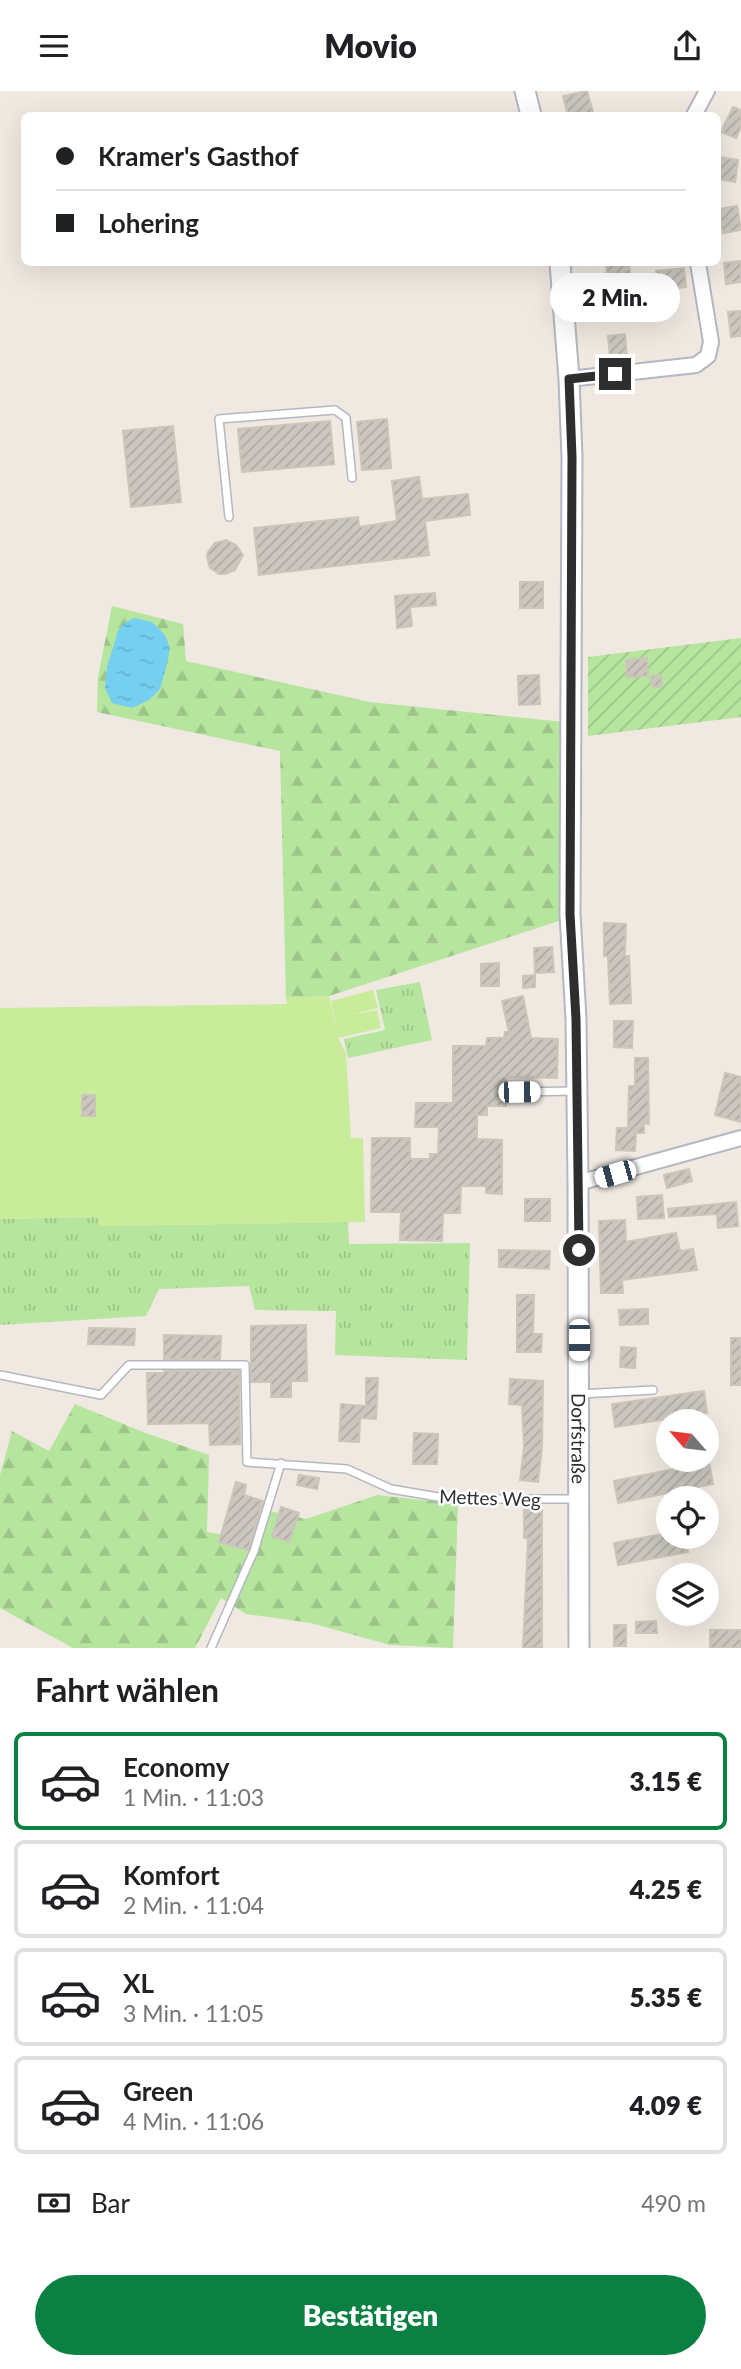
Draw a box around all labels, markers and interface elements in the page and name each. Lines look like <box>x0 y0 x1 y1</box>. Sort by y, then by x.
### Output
text: Movio <box>324 26 417 65</box>
icon: menu <box>35 27 73 65</box>
icon: share <box>668 27 706 65</box>
text: Kramer's Gasthof <box>98 140 299 172</box>
text: Lohering <box>98 207 199 239</box>
callout: 2 Min. <box>550 273 680 321</box>
text: 2 Min. <box>582 283 648 311</box>
route end <box>599 358 631 390</box>
car <box>498 1081 541 1103</box>
car <box>592 1158 639 1190</box>
route start <box>563 1234 595 1266</box>
car <box>569 1319 590 1361</box>
street label: Dorfstraße <box>567 1393 591 1484</box>
north arrow <box>656 1409 719 1472</box>
map controls <box>656 1409 719 1626</box>
street label: Mettes Weg <box>439 1484 541 1511</box>
button: locate <box>656 1486 719 1549</box>
button: layers <box>656 1563 719 1626</box>
text: Fahrt wählen <box>35 1670 219 1709</box>
icon: car <box>39 1750 102 1813</box>
text: Economy <box>123 1751 229 1783</box>
text: 3.15 € <box>629 1765 702 1797</box>
text: 1 Min. · 11:03 <box>123 1783 264 1811</box>
icon: car <box>39 1858 102 1921</box>
text: Komfort <box>123 1859 220 1891</box>
text: 4.25 € <box>629 1873 702 1905</box>
text: 2 Min. · 11:04 <box>123 1891 264 1919</box>
icon: car <box>39 1966 102 2029</box>
text: XL <box>123 1967 154 1999</box>
text: 5.35 € <box>629 1981 702 2013</box>
text: 3 Min. · 11:05 <box>123 1999 264 2027</box>
icon: car <box>39 2074 102 2137</box>
text: Green <box>123 2075 193 2107</box>
text: 4.09 € <box>629 2089 702 2121</box>
text: 4 Min. · 11:06 <box>123 2107 264 2135</box>
icon: cash <box>35 2184 73 2222</box>
text: Bar <box>91 2187 130 2219</box>
text: 490 m <box>641 2189 706 2217</box>
button: Bestätigen <box>35 2275 706 2355</box>

